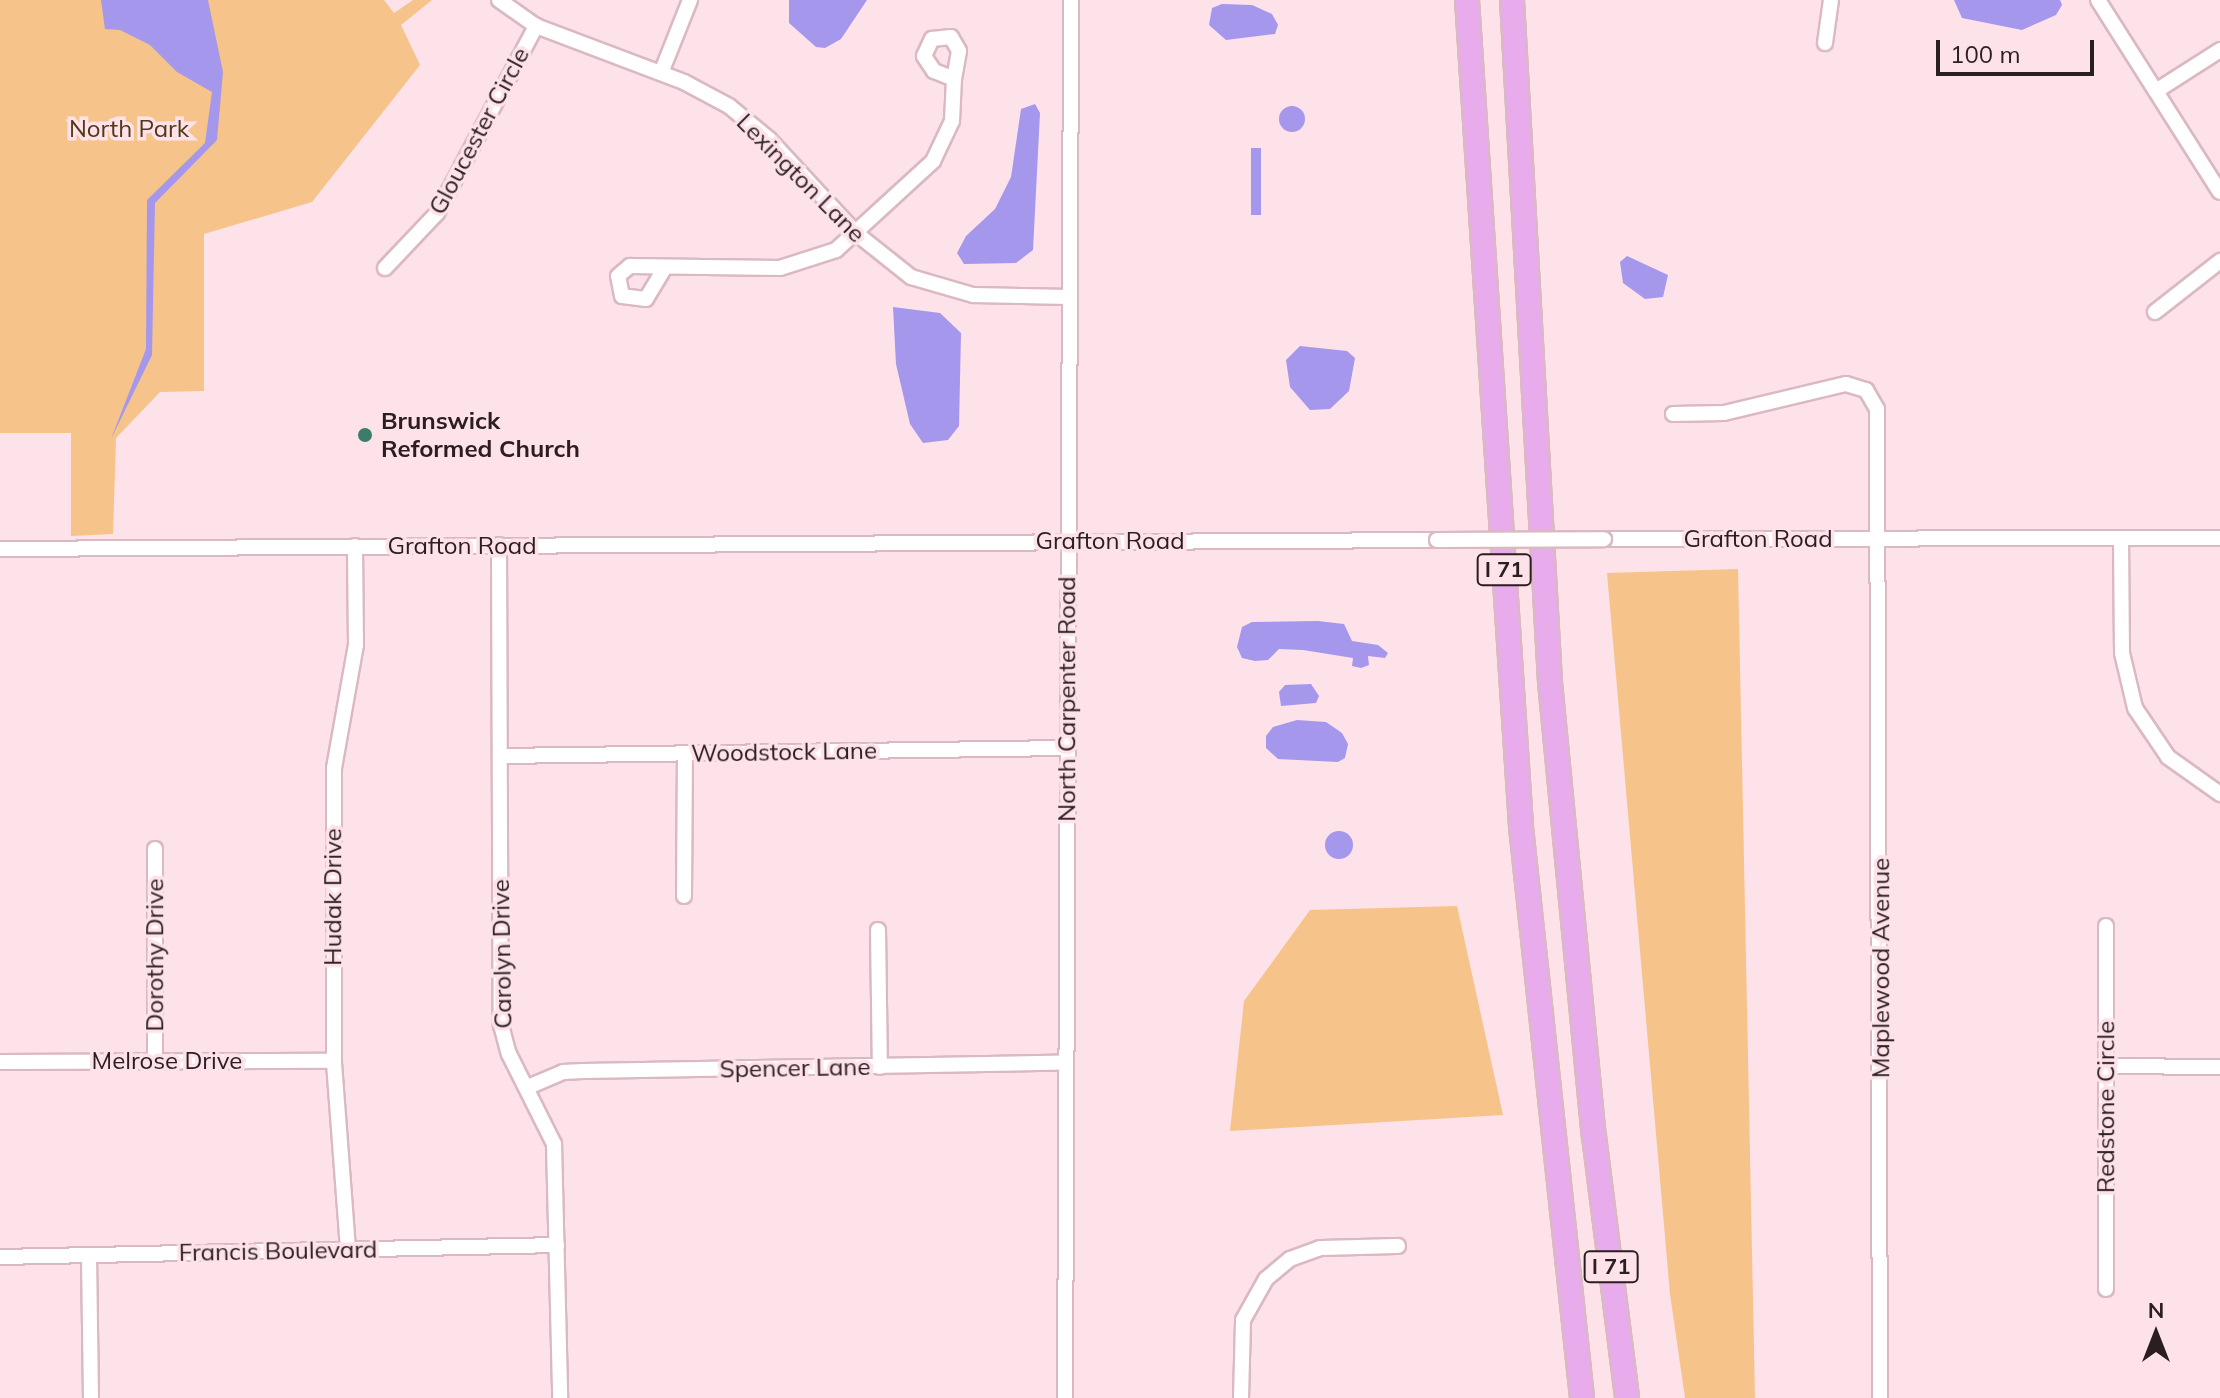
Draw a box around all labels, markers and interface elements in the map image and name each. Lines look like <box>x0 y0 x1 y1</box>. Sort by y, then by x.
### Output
scale bar <box>1940 24 2098 74</box>
text: 100 m <box>1950 39 2021 69</box>
street label: Gloucester Circle <box>423 43 535 219</box>
street label: Lexington Lane <box>731 108 871 248</box>
park label: North Park <box>69 115 189 143</box>
place label: Brunswick Reformed Church <box>381 407 580 463</box>
marker: Brunswick Reformed Church <box>356 426 374 444</box>
street label: Grafton Road <box>1683 525 1833 553</box>
street label: Grafton Road <box>1035 527 1185 555</box>
street label: Grafton Road <box>387 532 537 560</box>
road number: I 71 <box>1476 552 1532 588</box>
street label: North Carpenter Road <box>1053 576 1081 822</box>
street label: Woodstock Lane <box>691 736 877 768</box>
street label: Hudak Drive <box>319 828 347 966</box>
street label: Maplewood Avenue <box>1867 858 1895 1078</box>
street label: Dorothy Drive <box>141 878 169 1032</box>
street label: Carolyn Drive <box>486 879 518 1029</box>
street label: Redstone Circle <box>2092 1021 2120 1193</box>
street label: Melrose Drive <box>92 1047 242 1075</box>
street label: Spencer Lane <box>719 1052 871 1084</box>
street label: Francis Boulevard <box>179 1235 377 1267</box>
road number: I 71 <box>1583 1249 1639 1285</box>
north arrow <box>2116 1294 2196 1374</box>
text: N <box>2148 1296 2164 1324</box>

